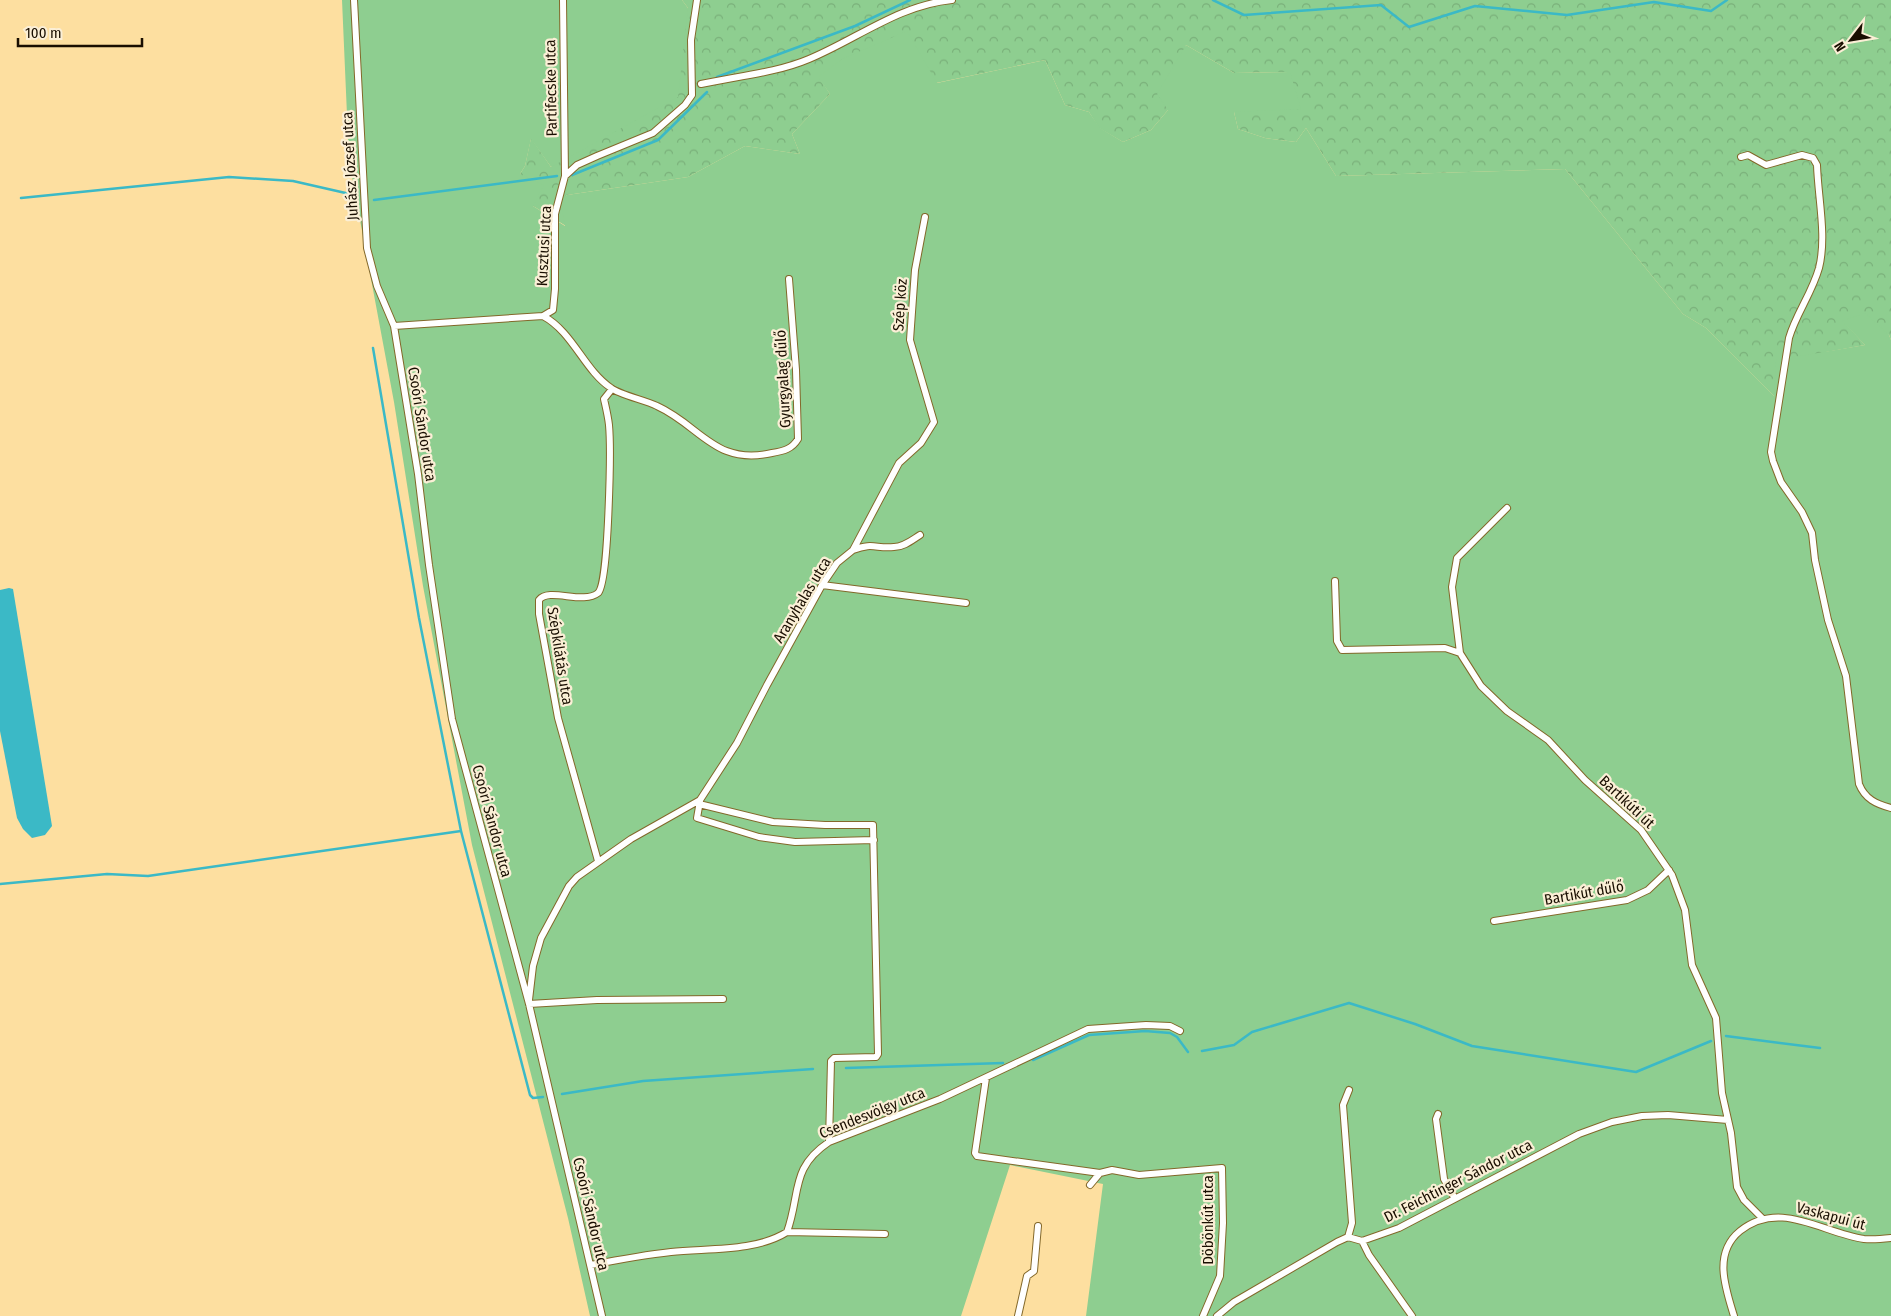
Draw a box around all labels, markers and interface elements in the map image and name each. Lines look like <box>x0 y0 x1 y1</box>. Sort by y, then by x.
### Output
scale bar <box>18 15 141 47</box>
north arrow <box>1826 15 1876 65</box>
text: 100 m <box>25 24 62 42</box>
text: N <box>1831 38 1850 54</box>
street label: Partifecske utca <box>541 39 561 137</box>
street label: Juhász József utca <box>338 111 362 221</box>
street label: Kusztusi utca <box>533 205 555 287</box>
street label: Szép köz <box>889 278 911 332</box>
street label: Gyurgyalag dűlő <box>771 329 795 429</box>
street label: Csoóri Sándor utca <box>404 365 440 483</box>
street label: Aranyhalas utca <box>769 554 835 646</box>
street label: Szépkilátás utca <box>543 606 577 706</box>
street label: Csoóri Sándor utca <box>468 763 516 879</box>
street label: Bartikúti út <box>1596 772 1658 832</box>
street label: Bartikút dűlő <box>1543 877 1625 909</box>
street label: Csendesvölgy utca <box>816 1084 928 1142</box>
street label: Dr. Feichtinger Sándor utca <box>1381 1136 1535 1226</box>
street label: Csoóri Sándor utca <box>569 1156 613 1272</box>
street label: Döbönkút utca <box>1199 1175 1217 1265</box>
street label: Vaskapui út <box>1795 1198 1868 1234</box>

